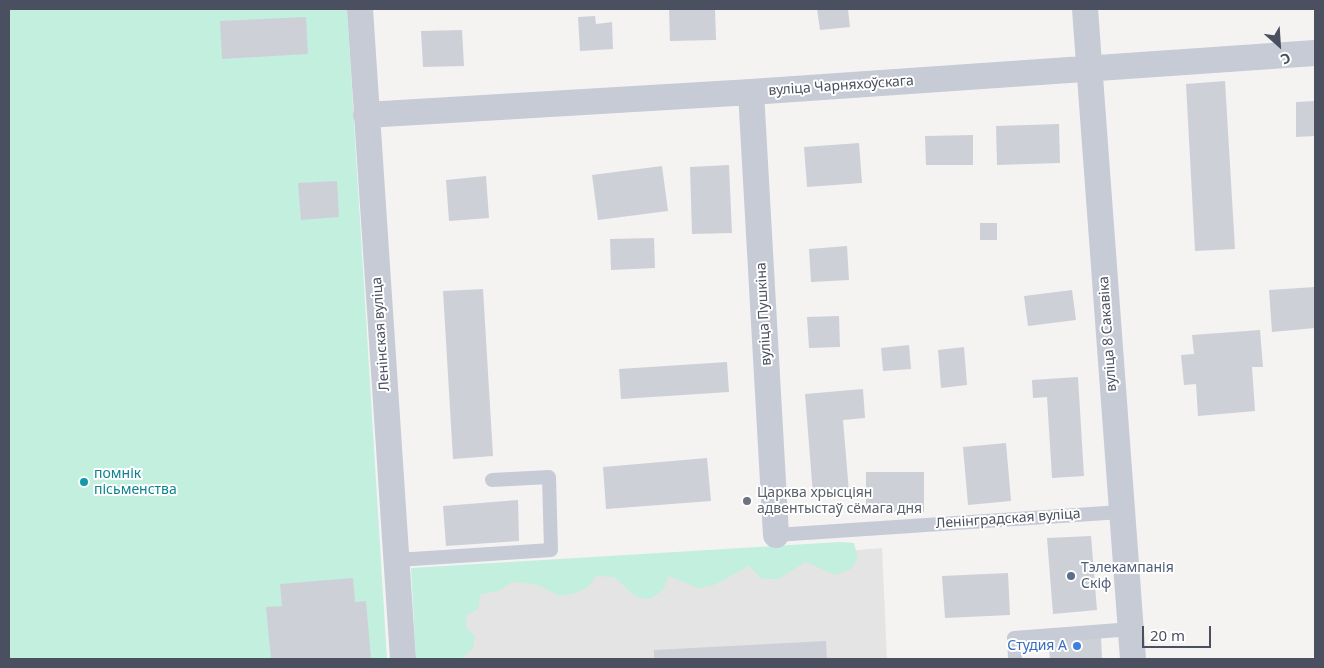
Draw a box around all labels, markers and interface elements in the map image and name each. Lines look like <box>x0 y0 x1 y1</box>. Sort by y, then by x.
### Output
north arrow <box>1254 20 1304 70</box>
text: С <box>1278 48 1294 69</box>
street label: вуліца Чарняхоўскага <box>768 73 914 99</box>
street label: вуліца Пушкіна <box>753 262 775 366</box>
street label: Ленінская вуліца <box>369 276 393 392</box>
street label: вуліца 8 Сакавіка <box>1096 276 1120 392</box>
place label: помнік пісьменства <box>94 466 177 498</box>
marker: помнік пісьменства <box>78 476 90 488</box>
place label: Царква хрысціян адвентыстаў сёмага дня <box>757 485 922 518</box>
marker: Царква хрысціян адвентыстаў сёмага дня <box>741 495 753 507</box>
street label: Ленінградская вуліца <box>935 506 1081 532</box>
place label: Тэлекампанія Скіф <box>1081 560 1174 592</box>
marker: Тэлекампанія Скіф <box>1065 570 1077 582</box>
scale bar <box>1144 616 1213 648</box>
text: 20 m <box>1150 625 1185 645</box>
place label: Студия А <box>1007 638 1067 654</box>
marker: Студия А <box>1071 640 1083 652</box>

